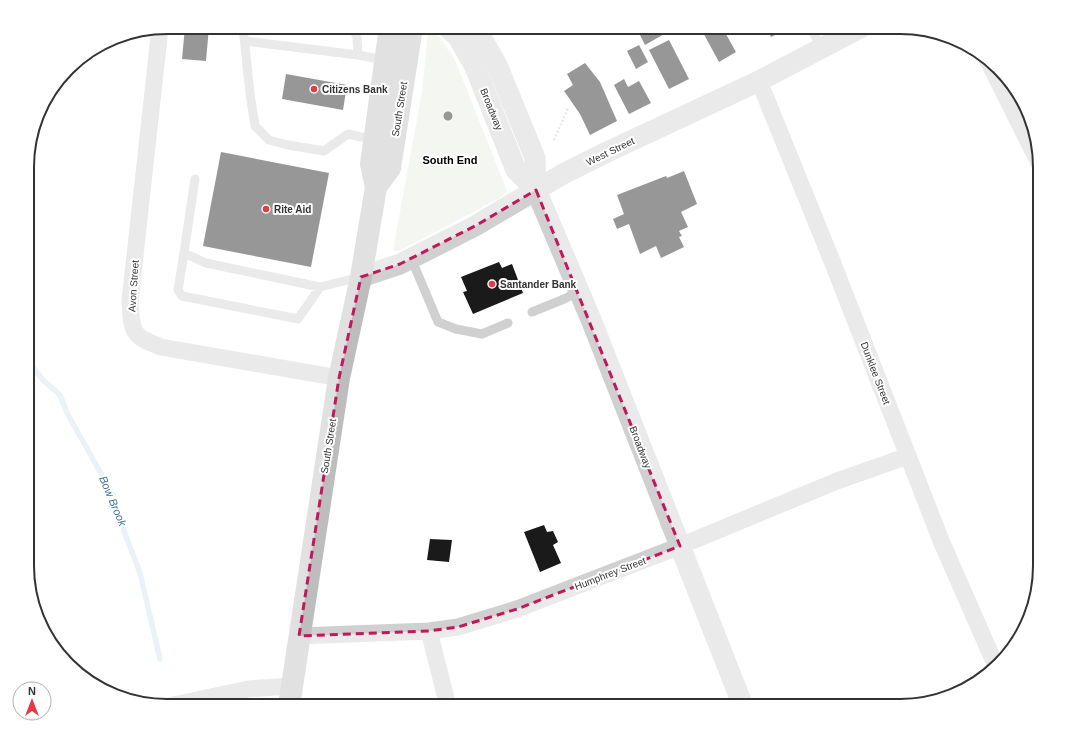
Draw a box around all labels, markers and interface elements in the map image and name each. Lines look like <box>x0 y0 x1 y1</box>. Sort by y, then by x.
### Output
street label: South Street <box>390 81 409 137</box>
marker: Citizens Bank <box>309 84 319 94</box>
place label: Citizens Bank <box>322 84 388 95</box>
street label: Broadway <box>478 87 505 132</box>
street label: West Street <box>584 135 636 168</box>
district label: South End <box>423 154 478 166</box>
marker: Rite Aid <box>261 204 271 214</box>
place label: Rite Aid <box>274 204 311 215</box>
street label: Avon Street <box>126 259 141 312</box>
marker: Santander Bank <box>487 279 497 289</box>
place label: Santander Bank <box>500 279 577 290</box>
street label: Dunklee Street <box>859 340 893 406</box>
street label: South Street <box>319 418 338 474</box>
street label: Broadway <box>627 424 654 470</box>
water label: Bow Brook <box>97 474 129 528</box>
street label: Humphrey Street <box>573 555 648 592</box>
north arrow <box>12 681 52 721</box>
text: N <box>28 685 36 697</box>

